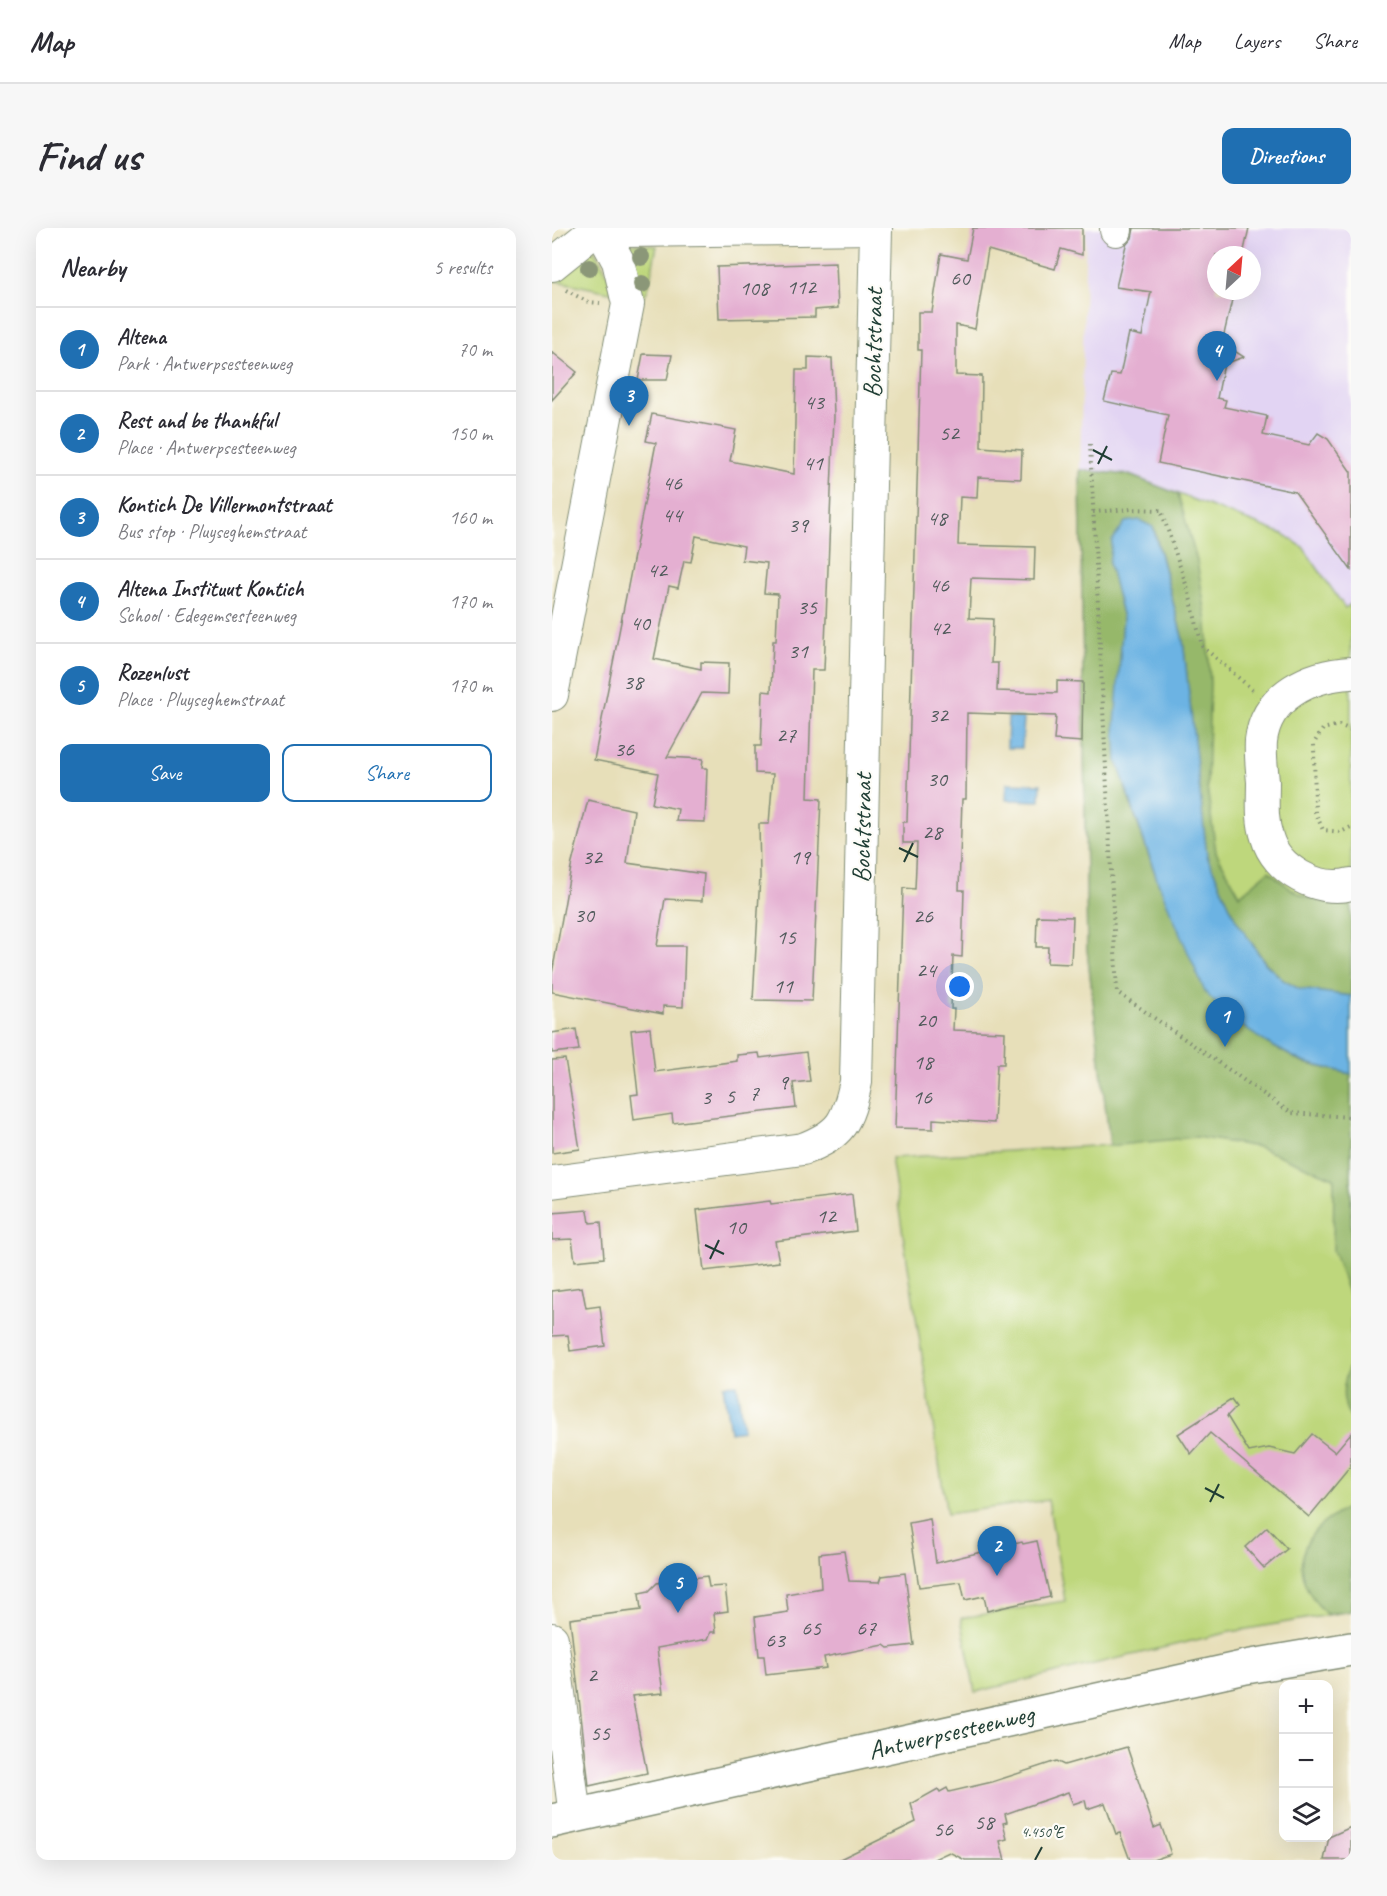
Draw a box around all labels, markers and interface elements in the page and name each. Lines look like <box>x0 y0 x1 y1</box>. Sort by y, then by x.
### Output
text: Map <box>30 24 73 59</box>
text: Map <box>1168 28 1201 54</box>
text: Layers <box>1234 28 1280 54</box>
text: Share <box>1313 28 1357 54</box>
button: Directions <box>1222 128 1351 184</box>
text: Find us <box>36 130 141 183</box>
north arrow <box>1207 246 1261 300</box>
text: Nearby <box>60 251 125 284</box>
text: 5 results <box>433 255 492 280</box>
house number: 60 <box>950 264 972 292</box>
house number: 112 <box>786 273 818 301</box>
house number: 108 <box>739 274 771 302</box>
street label: Bochtstraat <box>856 286 890 398</box>
text: Altena <box>117 323 166 351</box>
pin: 4 <box>1198 332 1236 381</box>
text: 1 <box>75 337 84 362</box>
text: 70 m <box>458 337 492 362</box>
text: Park · Antwerpsesteenweg <box>117 351 292 376</box>
pin: 3 <box>610 376 649 426</box>
house number: 43 <box>804 388 826 416</box>
text: Rest and be thankful <box>117 407 277 435</box>
house number: 52 <box>939 419 961 447</box>
text: 2 <box>75 421 84 446</box>
text: 150 m <box>449 421 492 446</box>
text: Place · Antwerpsesteenweg <box>117 435 295 460</box>
house number: 41 <box>803 449 824 477</box>
house number: 46 <box>662 469 683 497</box>
text: Kontich De Villermontstraat <box>117 491 332 519</box>
house number: 44 <box>662 501 684 529</box>
house number: 48 <box>927 504 949 532</box>
text: 3 <box>75 505 84 530</box>
text: 160 m <box>449 505 492 530</box>
house number: 39 <box>788 511 810 539</box>
text: Bus stop · Pluyseghemstraat <box>117 519 306 544</box>
house number: 42 <box>647 556 669 584</box>
house number: 46 <box>929 571 950 599</box>
text: Altena Instituut Kontich <box>117 575 304 603</box>
text: 4 <box>75 589 84 614</box>
text: 170 m <box>449 589 492 614</box>
house number: 35 <box>797 593 818 621</box>
text: School · Edegemsesteenweg <box>117 603 296 628</box>
house number: 40 <box>630 609 652 637</box>
house number: 42 <box>930 614 952 642</box>
house number: 31 <box>788 637 809 665</box>
text: Rozenlust <box>117 659 188 687</box>
house number: 38 <box>623 668 645 696</box>
text: 5 <box>75 673 84 698</box>
text: 170 m <box>449 673 492 698</box>
text: Place · Pluyseghemstraat <box>117 687 284 712</box>
house number: 32 <box>928 701 950 729</box>
house number: 27 <box>776 721 797 749</box>
house number: 36 <box>614 735 635 763</box>
button: Save <box>60 744 270 802</box>
button: Share <box>282 744 492 802</box>
house number: 30 <box>927 765 949 793</box>
street label: Bochtstraat <box>845 771 879 883</box>
house number: 28 <box>922 818 944 846</box>
house number: 32 <box>582 843 604 871</box>
house number: 19 <box>790 843 812 871</box>
house number: 30 <box>574 901 596 929</box>
house number: 26 <box>913 902 934 930</box>
house number: 15 <box>776 923 797 951</box>
house number: 24 <box>916 956 938 984</box>
house number: 11 <box>773 972 794 1000</box>
your location <box>945 972 974 1001</box>
pin: 1 <box>1206 998 1244 1047</box>
house number: 20 <box>916 1006 938 1034</box>
house number: 18 <box>913 1048 935 1076</box>
house number: 9 <box>778 1068 790 1096</box>
house number: 7 <box>749 1079 760 1107</box>
house number: 5 <box>725 1082 736 1110</box>
house number: 3 <box>701 1083 713 1111</box>
house number: 16 <box>912 1083 933 1111</box>
house number: 12 <box>816 1202 838 1230</box>
house number: 10 <box>726 1213 748 1241</box>
pin: 2 <box>978 1526 1016 1576</box>
pin: 5 <box>658 1564 698 1613</box>
house number: 65 <box>801 1614 822 1642</box>
house number: 67 <box>856 1614 877 1642</box>
house number: 63 <box>765 1626 787 1654</box>
house number: 2 <box>587 1661 599 1689</box>
map controls <box>1279 1680 1333 1842</box>
button: + <box>1279 1680 1333 1734</box>
street label: Antwerpsesteenweg <box>865 1697 1039 1767</box>
house number: 55 <box>590 1719 611 1747</box>
button: − <box>1279 1734 1333 1788</box>
button: layers <box>1279 1788 1333 1842</box>
house number: 58 <box>974 1808 996 1836</box>
house number: 56 <box>933 1815 954 1843</box>
text: 4.450°E <box>1021 1823 1065 1842</box>

